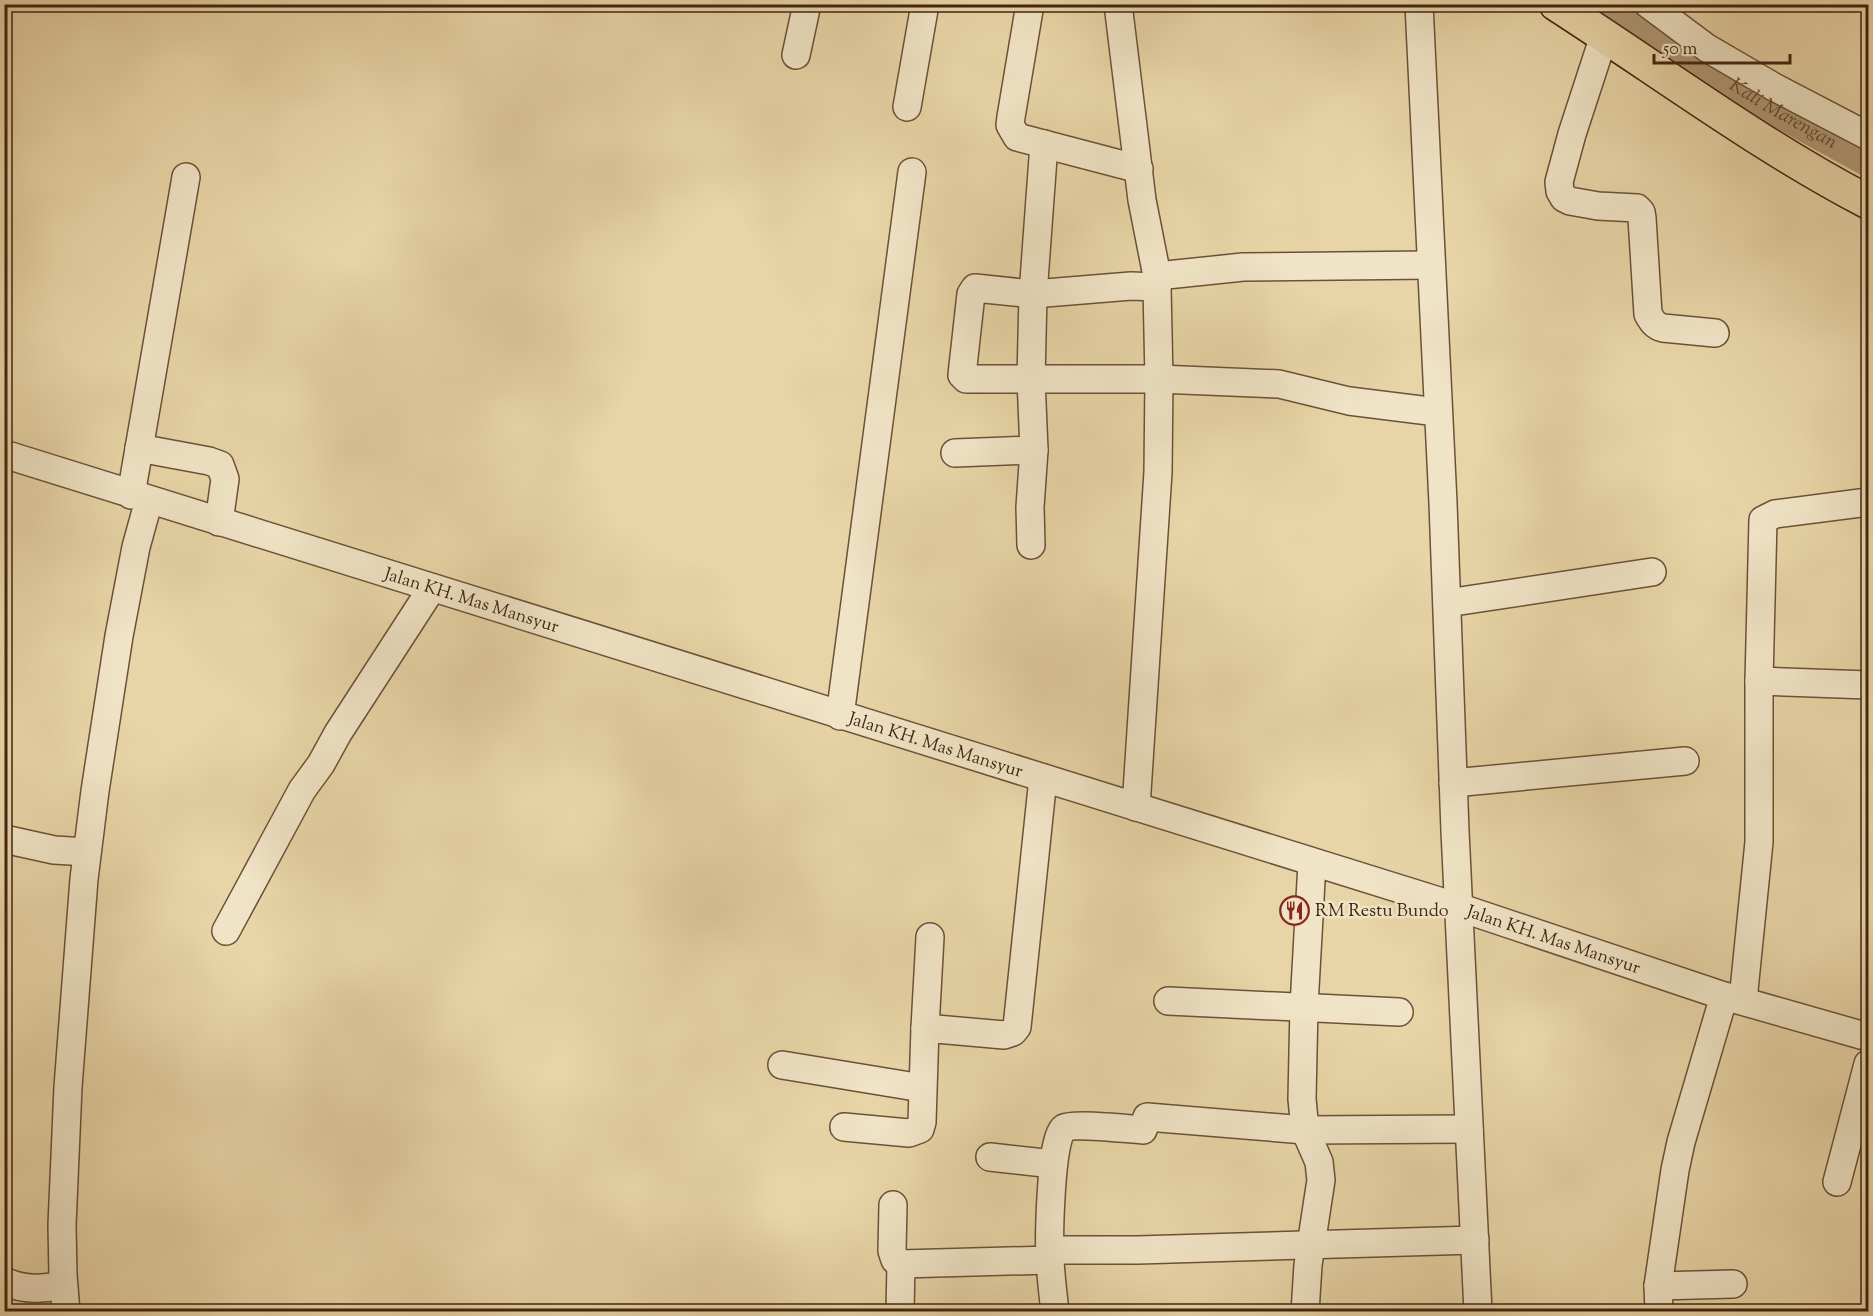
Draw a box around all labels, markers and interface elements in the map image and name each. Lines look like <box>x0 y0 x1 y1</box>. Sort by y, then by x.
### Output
scale bar <box>1654 27 1790 65</box>
text: 50 m <box>1662 37 1698 63</box>
water label: Kali Marengan <box>1723 72 1843 158</box>
street label: Jalan KH. Mas Mansyur <box>380 562 562 641</box>
street label: Jalan KH. Mas Mansyur <box>844 707 1026 786</box>
restaurant icon: RM Restu Bundo <box>1278 894 1310 926</box>
place label: RM Restu Bundo <box>1315 899 1449 925</box>
street label: Jalan KH. Mas Mansyur <box>1462 900 1644 982</box>

